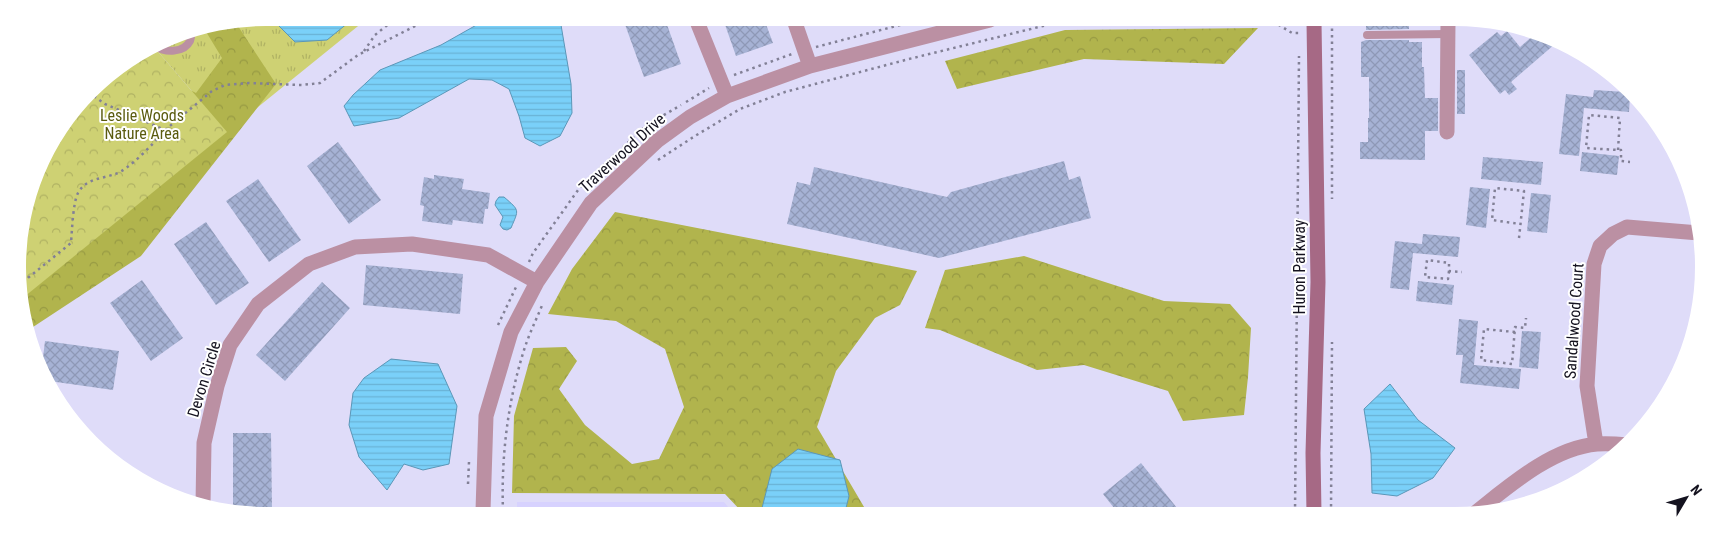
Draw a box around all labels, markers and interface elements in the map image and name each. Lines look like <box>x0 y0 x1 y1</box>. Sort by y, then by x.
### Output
park label: Leslie Woods Nature Area <box>100 106 184 143</box>
street label: Traverwood Drive <box>575 109 669 197</box>
street label: Huron Parkway <box>1290 219 1309 314</box>
street label: Sandalwood Court <box>1560 262 1588 379</box>
street label: Devon Circle <box>183 339 225 419</box>
north arrow <box>1661 473 1711 523</box>
text: N <box>1687 482 1705 498</box>

